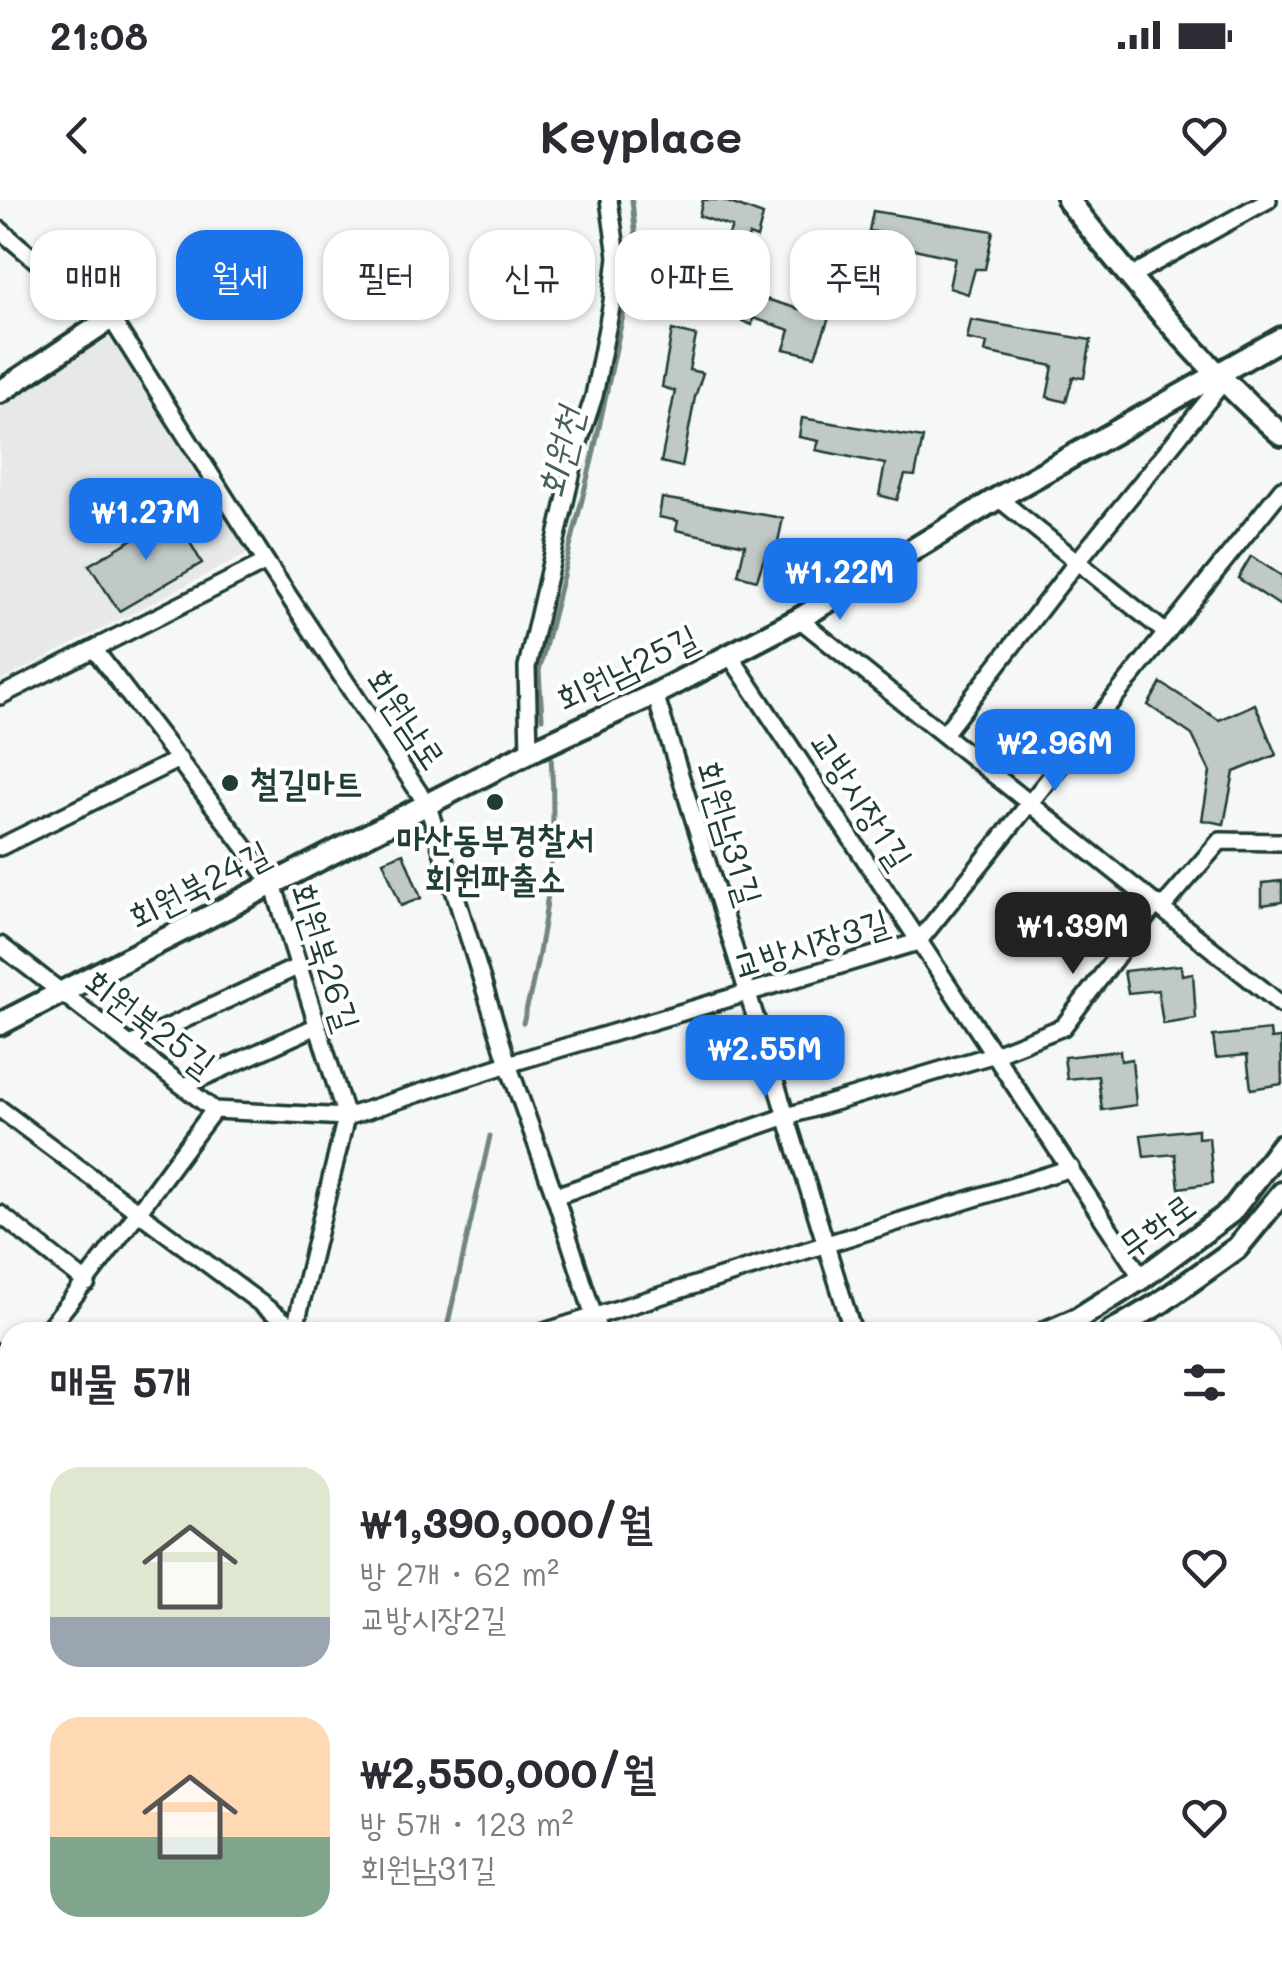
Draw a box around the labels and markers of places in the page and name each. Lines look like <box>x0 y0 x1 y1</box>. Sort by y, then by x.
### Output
pin: ₩1.27M <box>65 478 227 563</box>
pin: ₩1.22M <box>759 538 921 623</box>
pin: ₩2.96M <box>974 709 1136 794</box>
place label: 철길마트 <box>250 758 363 804</box>
marker: 철길마트 <box>219 772 241 794</box>
marker: 마산동부경찰서 회원파출소 <box>484 791 506 813</box>
place label: 마산동부경찰서 회원파출소 <box>396 814 594 900</box>
pin: ₩1.39M <box>992 892 1154 977</box>
pin: ₩2.55M <box>684 1015 846 1100</box>

